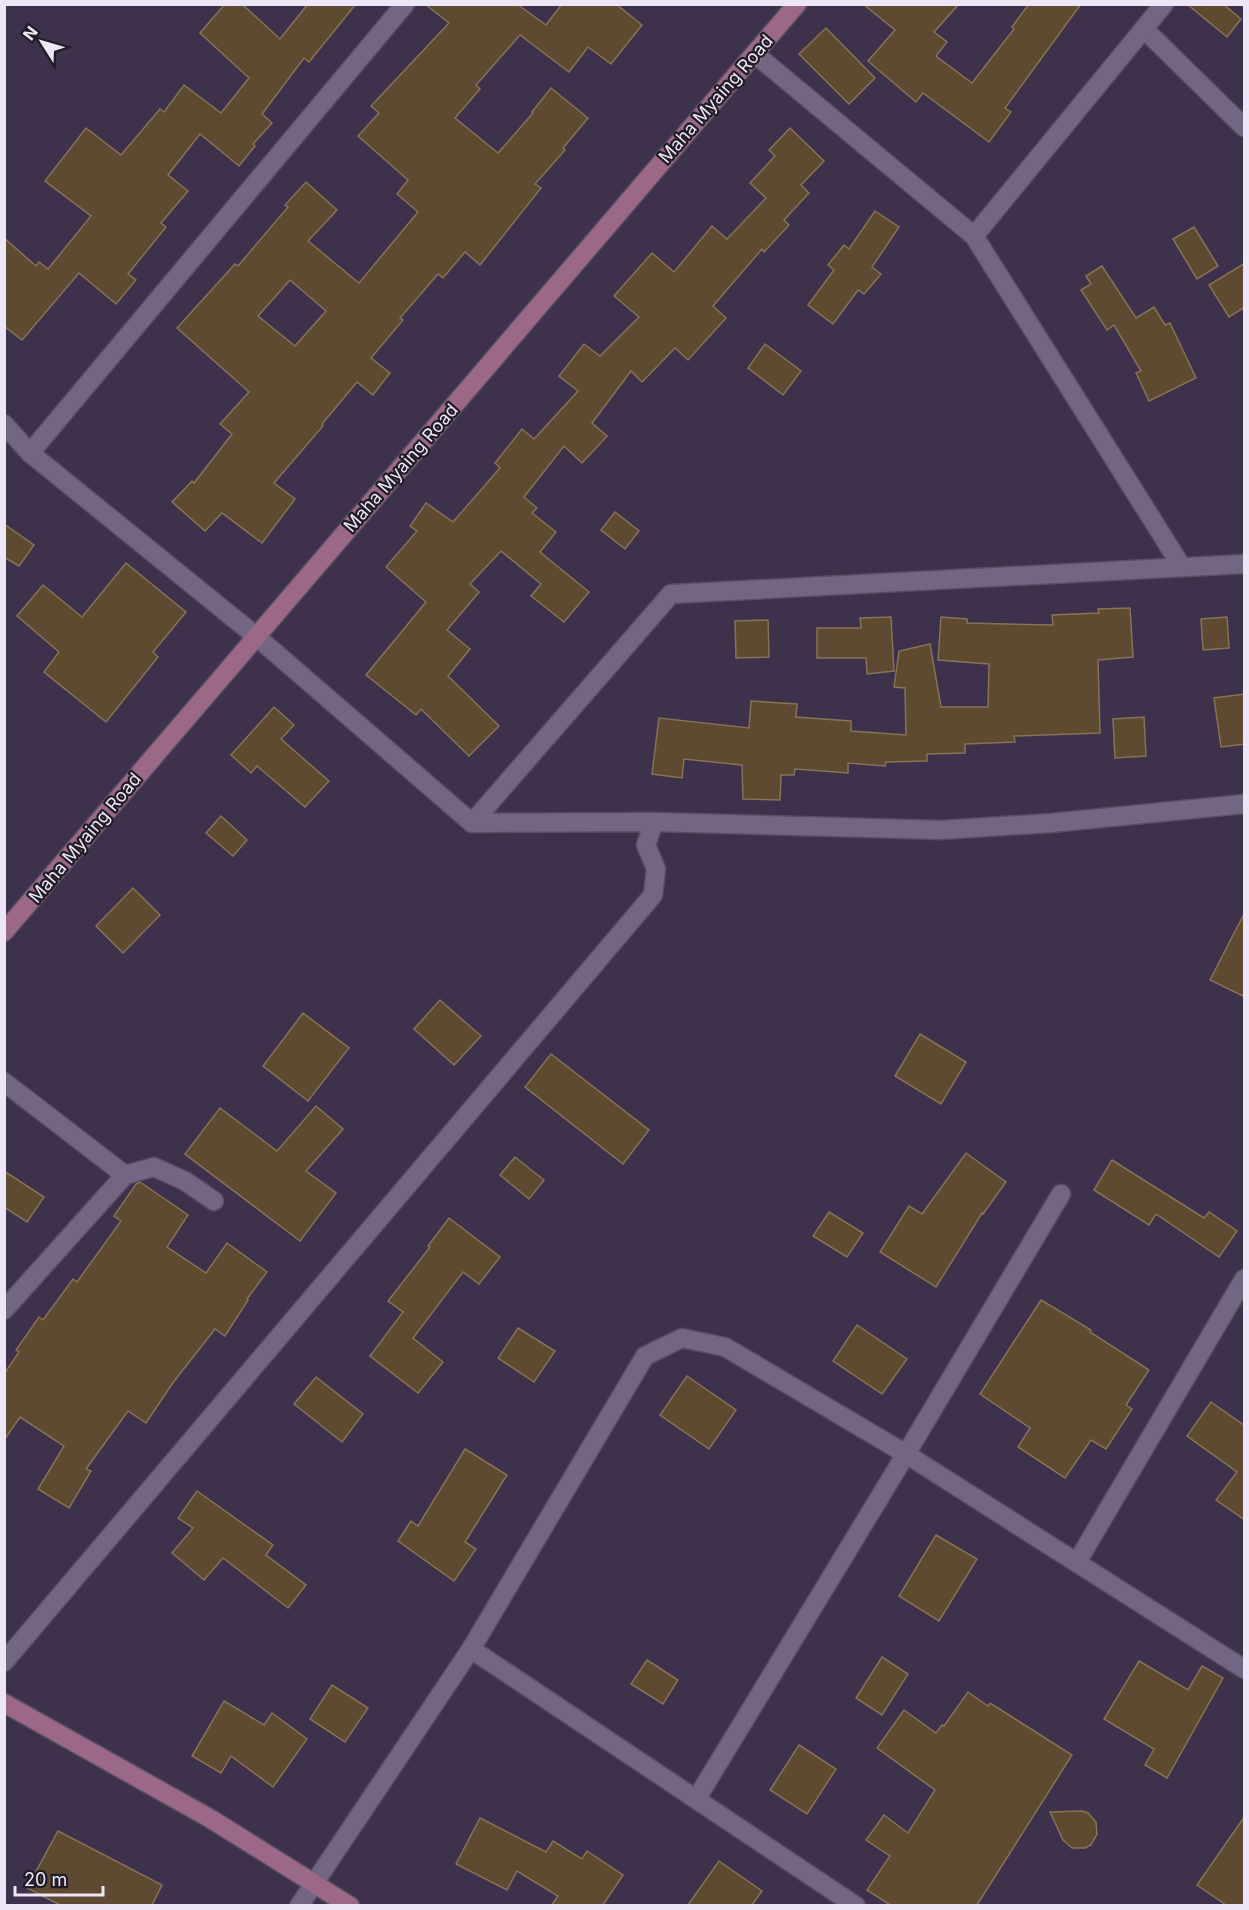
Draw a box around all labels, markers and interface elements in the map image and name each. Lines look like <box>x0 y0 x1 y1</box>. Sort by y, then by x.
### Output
north arrow <box>12 12 72 72</box>
text: N <box>18 22 42 44</box>
street label: Maha Myaing Road <box>654 30 777 167</box>
street label: Maha Myaing Road <box>339 399 462 536</box>
street label: Maha Myaing Road <box>24 768 145 907</box>
scale bar <box>15 1859 104 1897</box>
text: 20 m <box>24 1869 67 1890</box>

